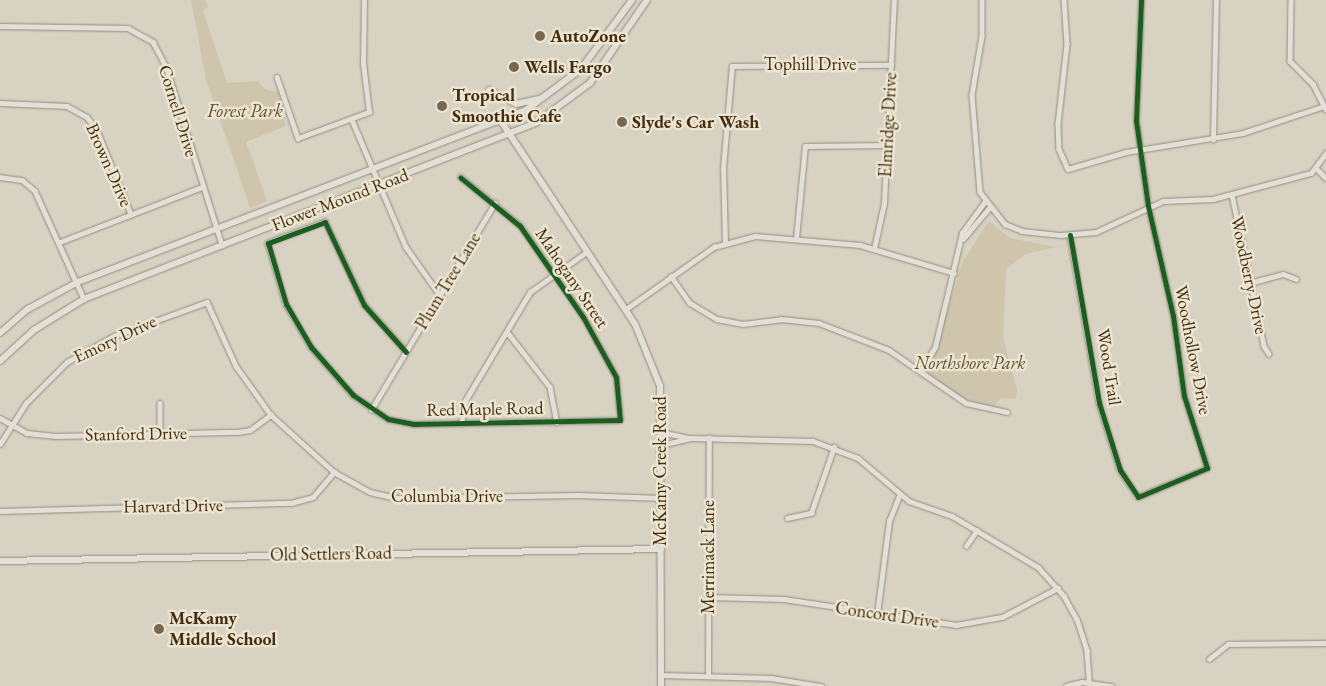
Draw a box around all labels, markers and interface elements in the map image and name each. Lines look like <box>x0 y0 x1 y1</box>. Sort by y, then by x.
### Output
place label: AutoZone <box>550 25 626 47</box>
marker: AutoZone <box>534 30 546 42</box>
street label: Tophill Drive <box>764 53 856 75</box>
place label: Wells Fargo <box>524 56 611 78</box>
marker: Wells Fargo <box>508 61 520 73</box>
street label: Cornell Drive <box>154 62 202 160</box>
street label: Elmridge Drive <box>874 72 902 178</box>
place label: Tropical Smoothie Cafe <box>452 85 561 128</box>
park label: Forest Park <box>207 100 283 122</box>
marker: Tropical Smoothie Cafe <box>436 100 448 112</box>
place label: Slyde's Car Wash <box>632 111 759 133</box>
marker: Slyde's Car Wash <box>616 116 628 128</box>
street label: Brown Drive <box>81 120 137 210</box>
street label: Flower Mound Road <box>269 164 411 236</box>
street label: Woodberry Drive <box>1226 214 1272 336</box>
street label: Mahogany Street <box>531 224 613 332</box>
street label: Plum Tree Lane <box>411 229 485 333</box>
street label: Woodhollow Drive <box>1170 284 1216 416</box>
street label: Emory Drive <box>70 310 160 368</box>
street label: Wood Trail <box>1092 327 1126 407</box>
park label: Northshore Park <box>915 352 1025 374</box>
street label: McKamy Creek Road <box>649 396 671 546</box>
street label: Red Maple Road <box>426 397 544 421</box>
street label: Stanford Drive <box>85 422 187 446</box>
street label: Columbia Drive <box>391 485 503 507</box>
street label: Harvard Drive <box>123 494 223 518</box>
street label: Merrimack Lane <box>697 500 719 614</box>
street label: Old Settlers Road <box>270 542 392 566</box>
street label: Concord Drive <box>834 597 940 633</box>
place label: McKamy Middle School <box>169 608 276 650</box>
marker: McKamy Middle School <box>153 623 165 635</box>

